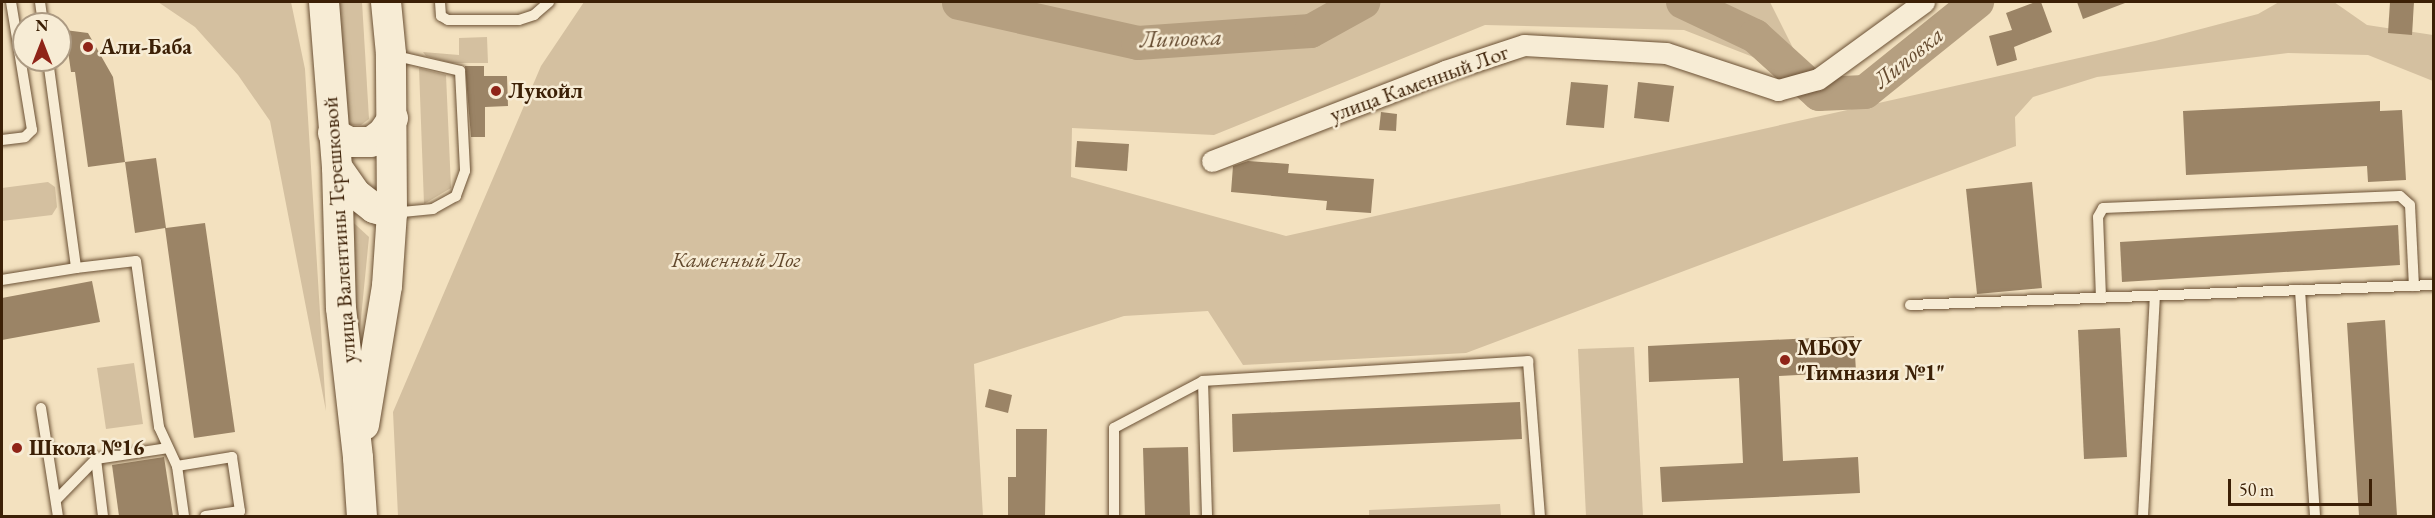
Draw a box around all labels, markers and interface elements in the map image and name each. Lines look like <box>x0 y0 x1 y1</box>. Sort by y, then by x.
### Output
north arrow <box>12 12 72 72</box>
text: N <box>36 15 48 36</box>
water label: Липовка <box>1867 20 1949 94</box>
water label: Липовка <box>1139 22 1223 54</box>
place label: Али-Баба <box>100 34 192 60</box>
street label: улица Каменный Лог <box>1326 38 1512 128</box>
marker: Али-Баба <box>81 40 95 54</box>
place label: Лукойл <box>508 78 583 104</box>
marker: Лукойл <box>489 84 503 98</box>
street label: улица Валентины Терешковой <box>317 96 361 364</box>
park label: Каменный Лог <box>671 247 801 273</box>
place label: МБОУ "Гимназия №1" <box>1797 334 1945 386</box>
marker: МБОУ "Гимназия №1" <box>1778 353 1792 367</box>
place label: Школа №16 <box>29 435 144 461</box>
marker: Школа №16 <box>10 441 24 455</box>
scale bar <box>2231 467 2375 505</box>
text: 50 m <box>2239 478 2274 501</box>

